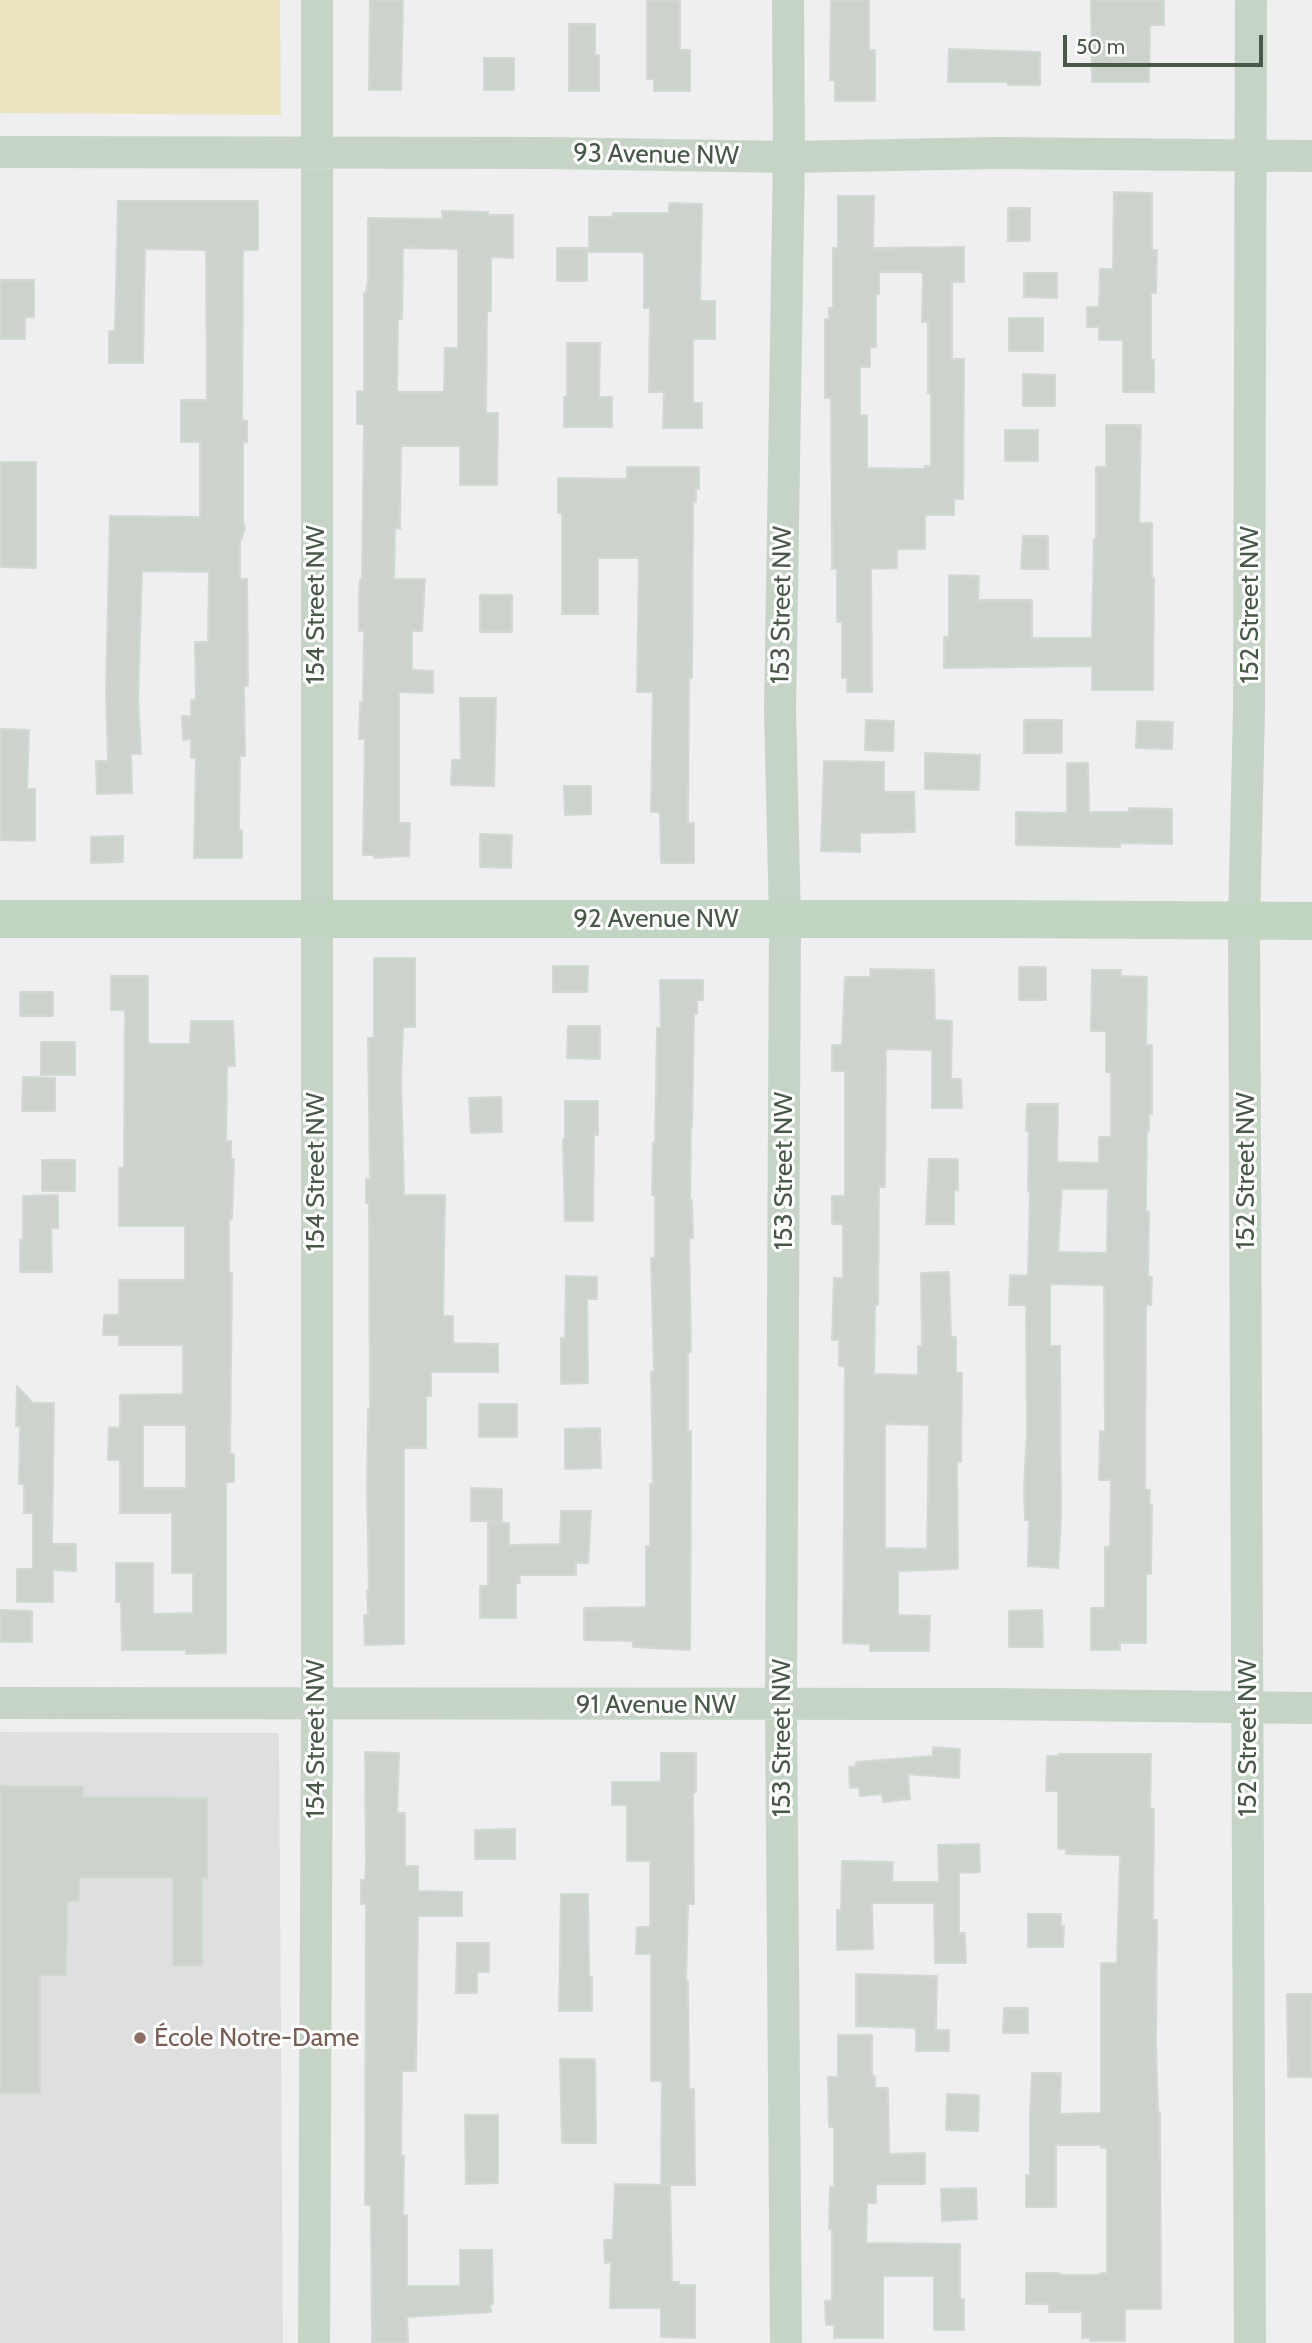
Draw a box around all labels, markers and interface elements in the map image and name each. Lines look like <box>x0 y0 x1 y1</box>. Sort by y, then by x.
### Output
scale bar <box>1067 21 1266 65</box>
text: 50 m <box>1076 34 1125 59</box>
street label: 93 Avenue NW <box>573 138 739 172</box>
street label: 154 Street NW <box>300 526 332 684</box>
street label: 153 Street NW <box>765 526 799 684</box>
street label: 152 Street NW <box>1234 526 1266 684</box>
street label: 92 Avenue NW <box>573 903 739 935</box>
street label: 153 Street NW <box>768 1092 800 1250</box>
street label: 152 Street NW <box>1230 1092 1262 1250</box>
street label: 154 Street NW <box>300 1093 332 1251</box>
street label: 153 Street NW <box>766 1659 798 1817</box>
street label: 152 Street NW <box>1232 1659 1264 1817</box>
street label: 154 Street NW <box>300 1660 332 1818</box>
street label: 91 Avenue NW <box>576 1689 736 1721</box>
place label: École Notre-Dame <box>154 2022 359 2054</box>
marker: École Notre-Dame <box>132 2030 148 2046</box>

